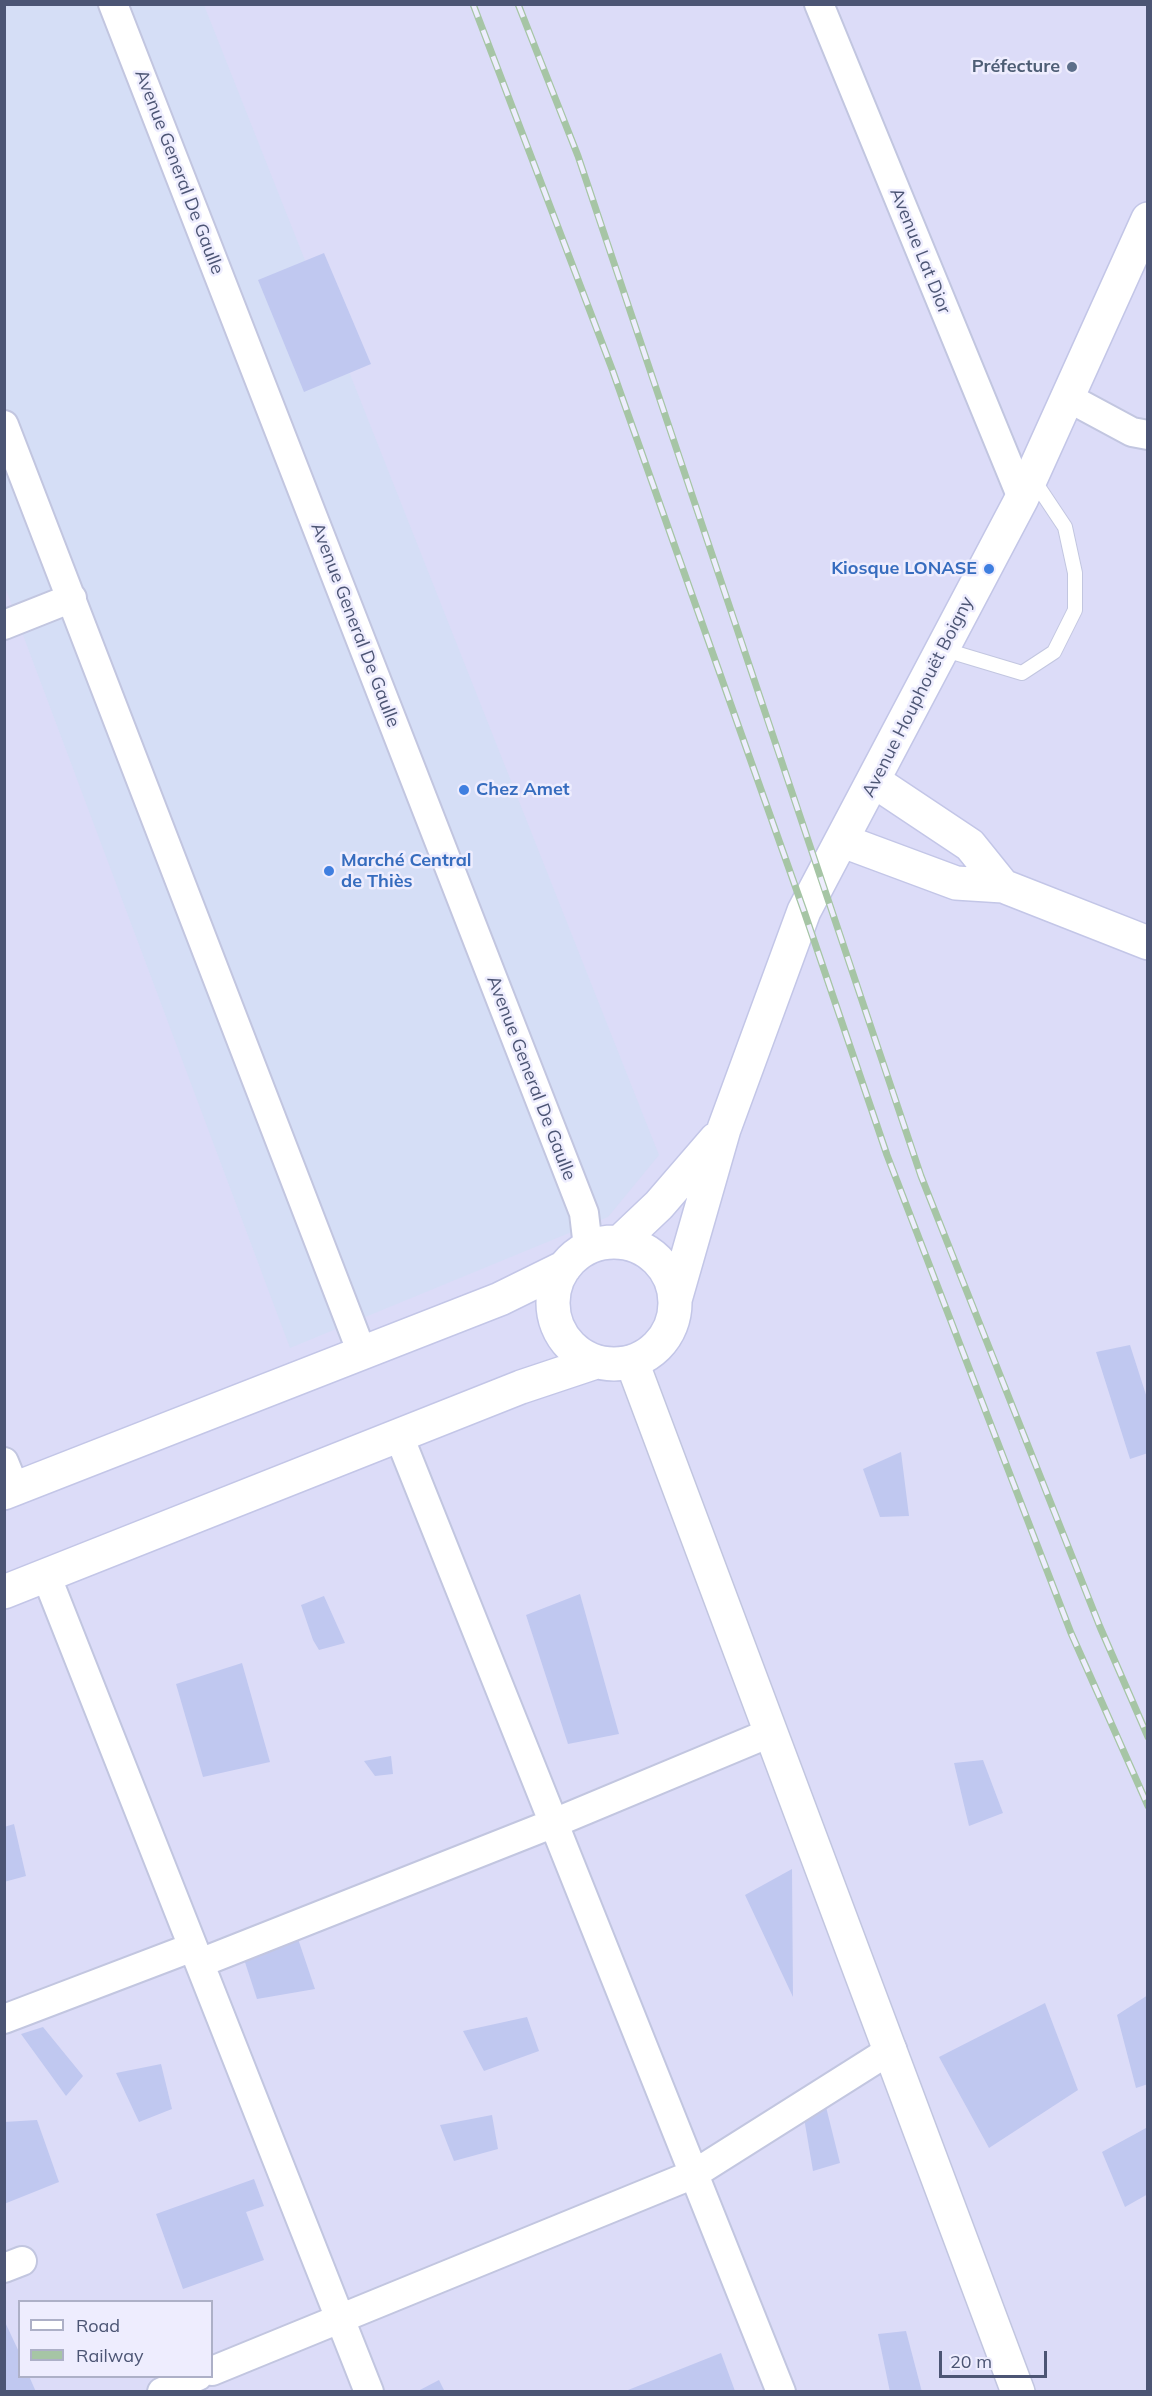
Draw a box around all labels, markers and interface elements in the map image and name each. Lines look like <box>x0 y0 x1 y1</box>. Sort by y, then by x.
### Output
place label: Préfecture <box>972 56 1060 78</box>
marker: Préfecture <box>1065 60 1079 74</box>
street label: Avenue General De Gaulle <box>130 67 228 277</box>
street label: Avenue Lat Dior <box>885 185 955 317</box>
street label: Avenue General De Gaulle <box>306 520 404 730</box>
place label: Kiosque LONASE <box>831 558 977 580</box>
marker: Kiosque LONASE <box>982 562 996 576</box>
street label: Avenue Houphouët Boigny <box>858 593 978 801</box>
place label: Chez Amet <box>476 779 570 801</box>
marker: Chez Amet <box>457 783 471 797</box>
place label: Marché Central de Thiès <box>341 850 472 892</box>
marker: Marché Central de Thiès <box>322 864 336 878</box>
street label: Avenue General De Gaulle <box>482 973 580 1183</box>
legend <box>18 2300 213 2378</box>
text: Road <box>76 2314 120 2337</box>
scale bar <box>942 2339 1050 2377</box>
text: Railway <box>76 2344 144 2367</box>
text: 20 m <box>950 2350 992 2373</box>

